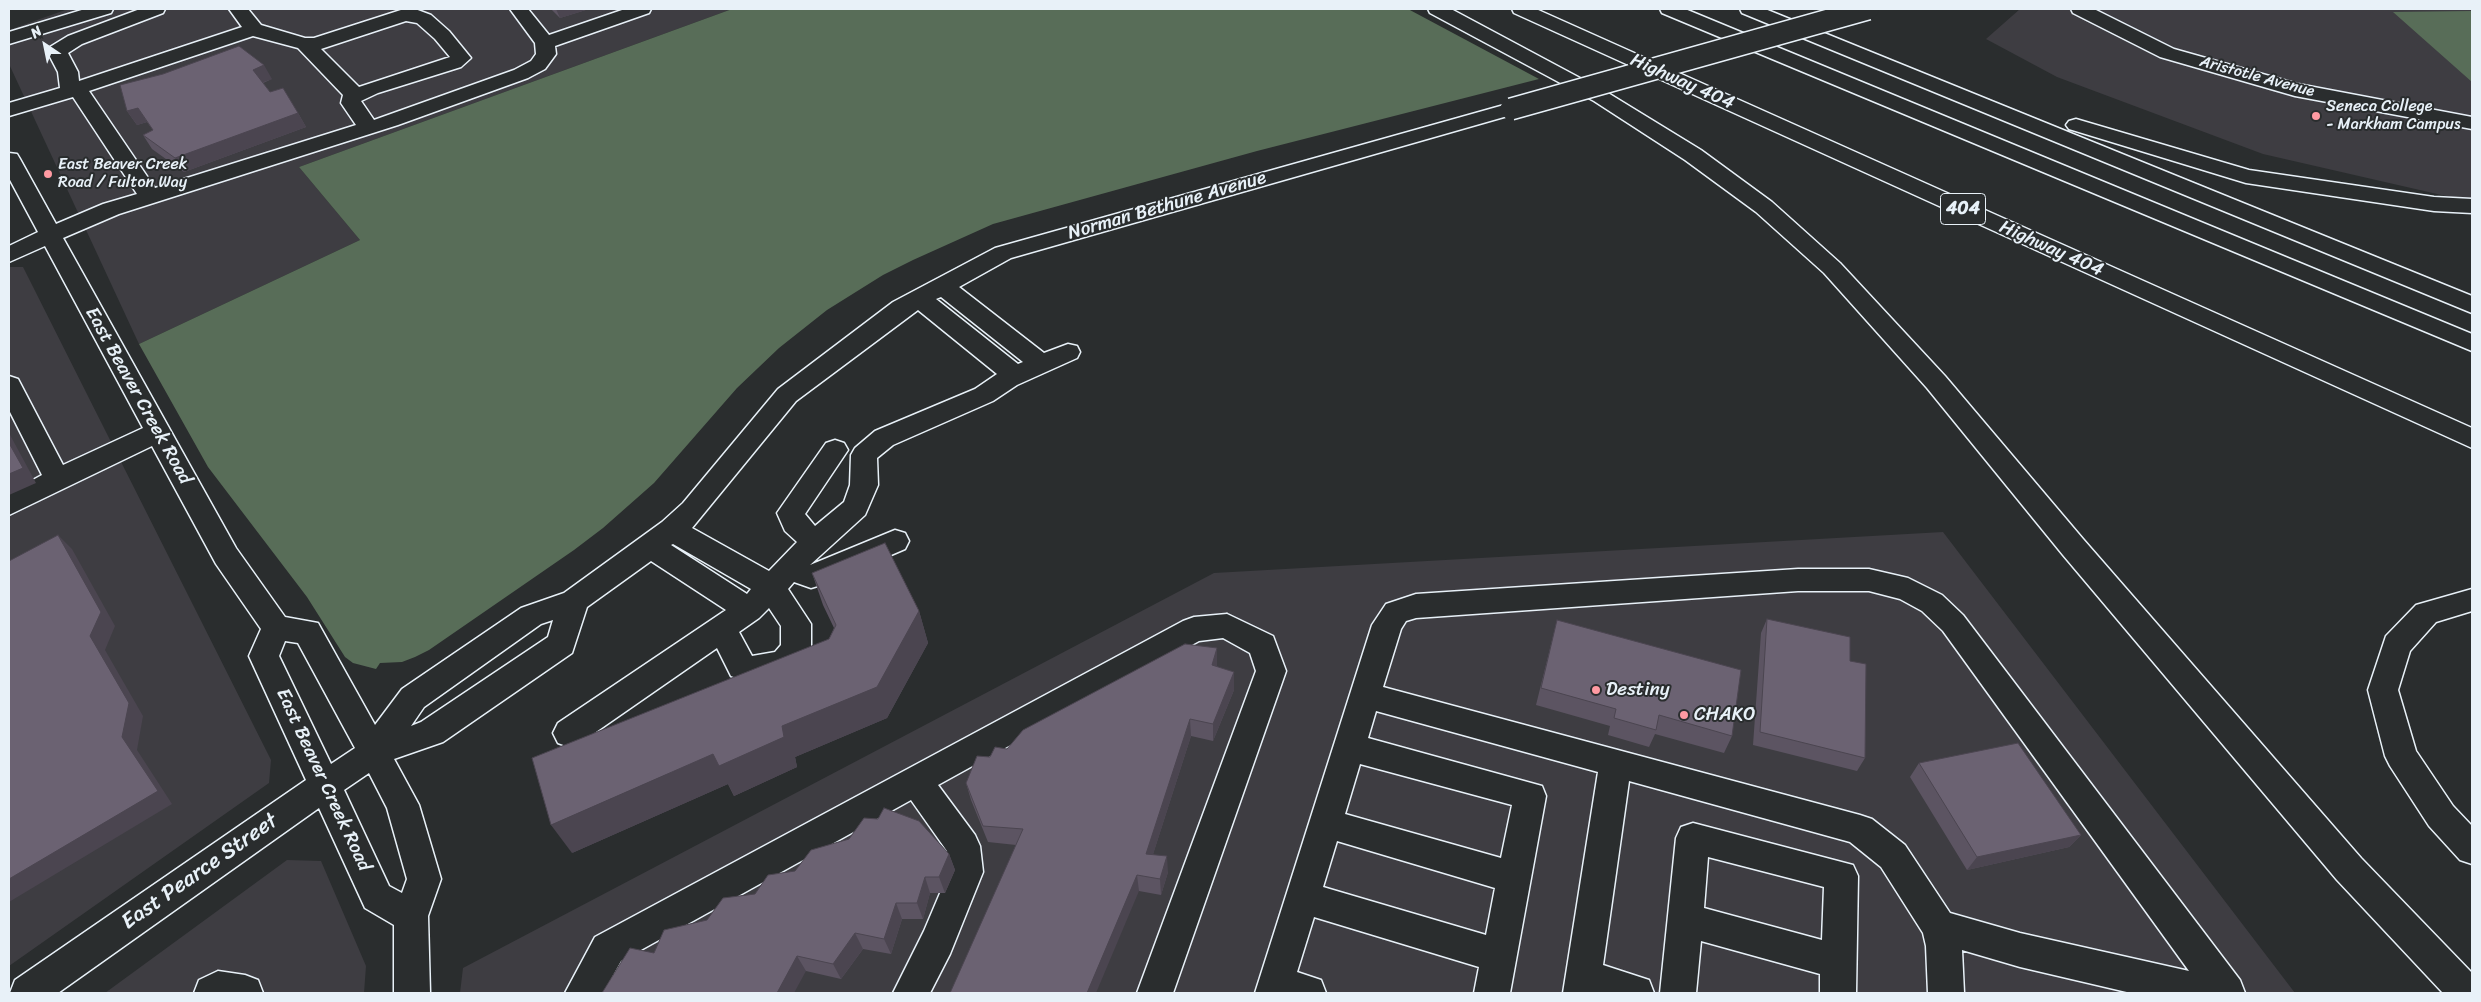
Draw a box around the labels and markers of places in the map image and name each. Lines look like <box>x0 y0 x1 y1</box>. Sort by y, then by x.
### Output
place label: Seneca College - Markham Campus <box>2326 97 2460 135</box>
marker: Seneca College - Markham Campus <box>2310 110 2322 122</box>
place label: East Beaver Creek Road / Fulton Way <box>58 155 187 193</box>
marker: East Beaver Creek Road / Fulton Way <box>42 168 54 180</box>
place label: Destiny <box>1606 679 1670 701</box>
marker: Destiny <box>1590 684 1602 696</box>
place label: CHAKO <box>1694 704 1756 726</box>
marker: CHAKO <box>1678 709 1690 721</box>

